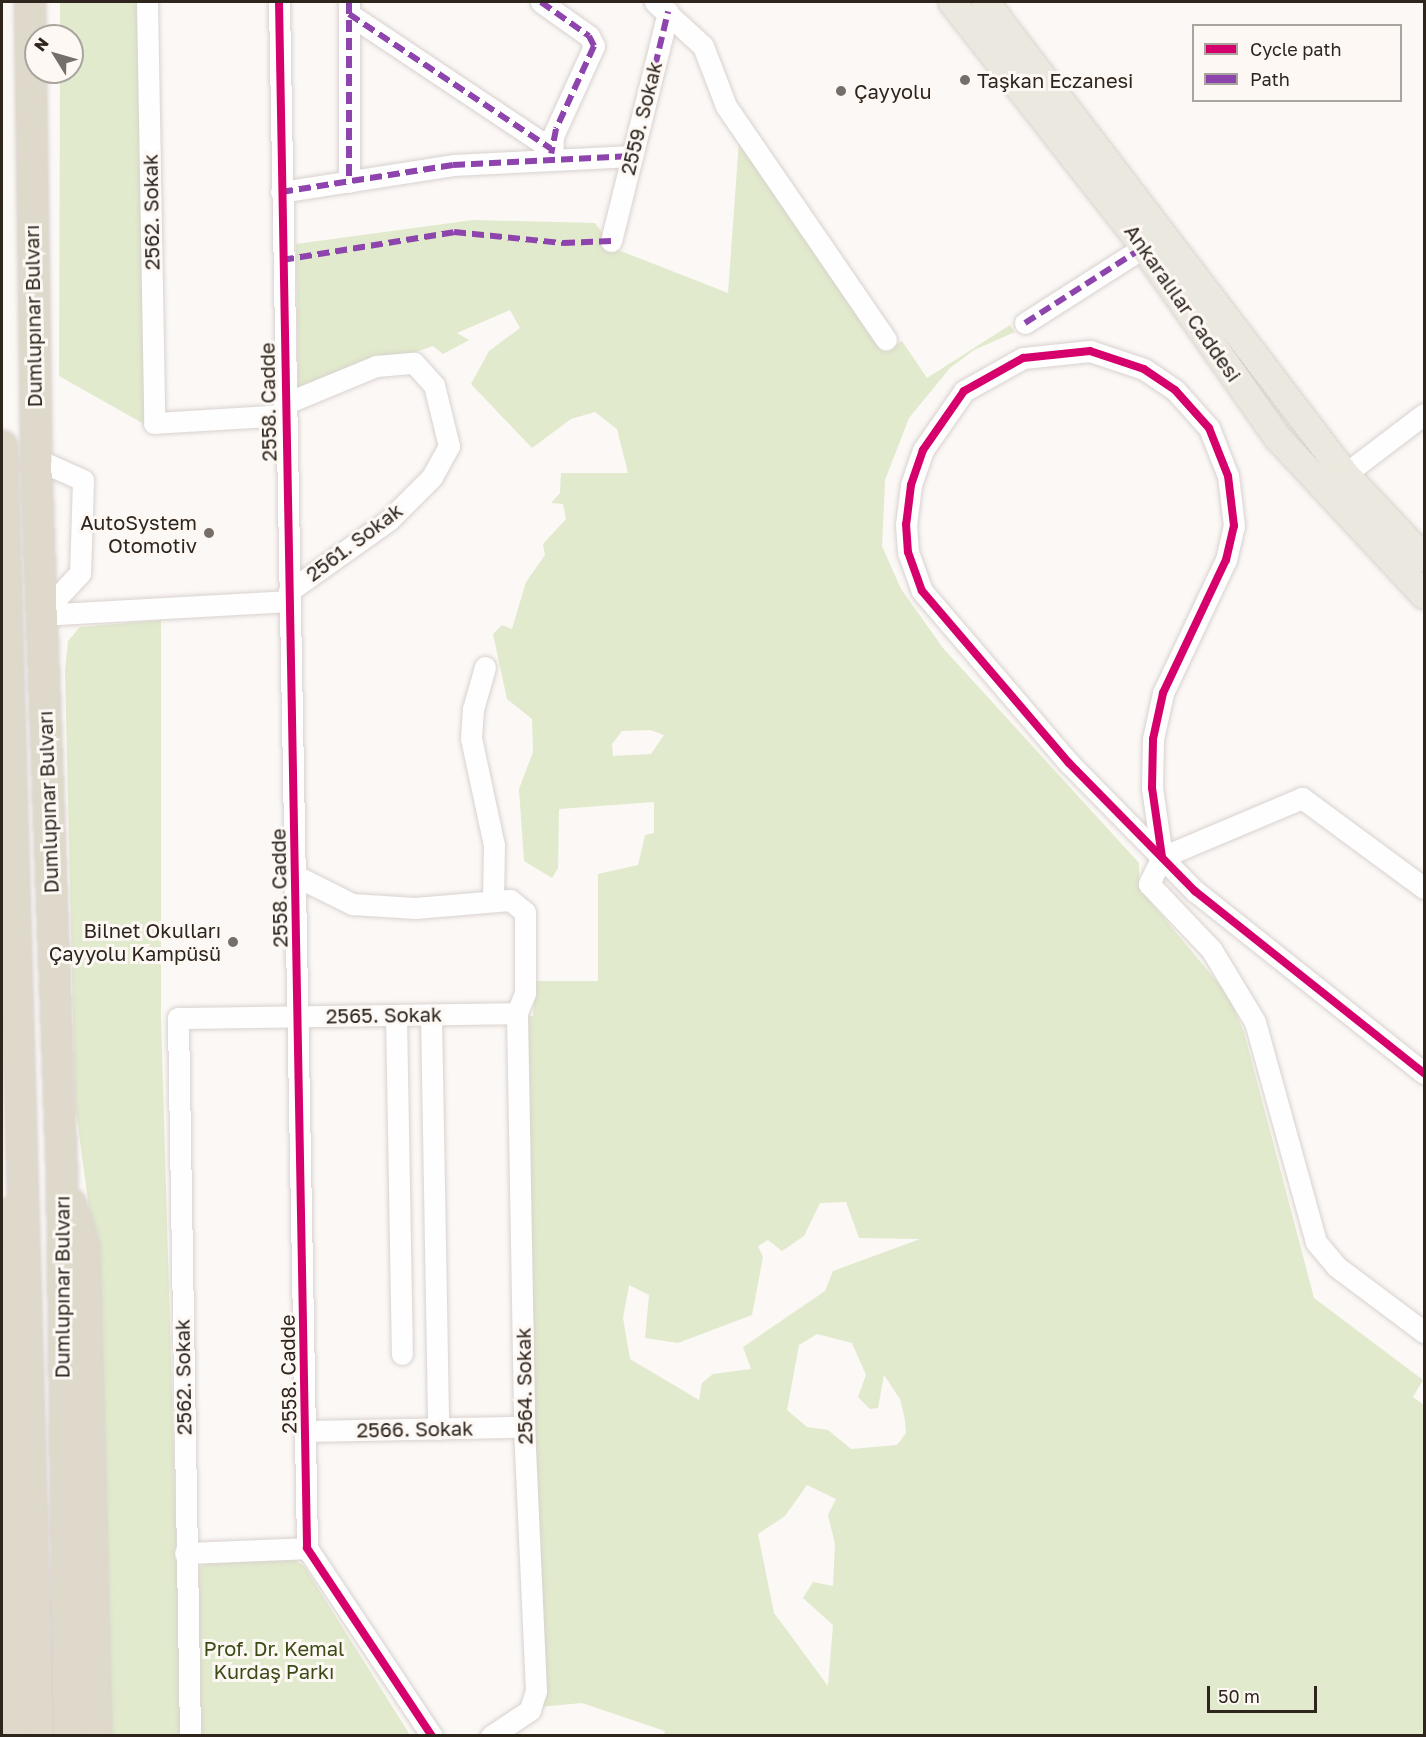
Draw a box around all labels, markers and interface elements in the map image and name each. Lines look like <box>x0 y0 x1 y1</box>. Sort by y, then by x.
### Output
north arrow <box>24 24 84 84</box>
legend <box>1192 24 1402 102</box>
text: N <box>30 33 53 55</box>
text: Cycle path <box>1250 38 1342 60</box>
street label: 2559. Sokak <box>615 59 667 177</box>
place label: Taşkan Eczanesi <box>977 68 1133 92</box>
text: Path <box>1250 68 1290 90</box>
marker: Taşkan Eczanesi <box>958 73 972 87</box>
place label: Çayyolu <box>854 79 932 103</box>
marker: Çayyolu <box>832 82 850 100</box>
street label: 2562. Sokak <box>138 154 164 270</box>
street label: Ankaralılar Caddesi <box>1120 220 1246 386</box>
street label: Dumlupınar Bulvarı <box>19 224 47 408</box>
street label: 2558. Cadde <box>255 342 281 462</box>
street label: 2561. Sokak <box>301 498 407 586</box>
place label: AutoSystem Otomotiv <box>80 510 197 557</box>
marker: AutoSystem Otomotiv <box>202 526 216 540</box>
street label: Dumlupınar Bulvarı <box>33 710 63 894</box>
street label: 2558. Cadde <box>266 828 292 948</box>
place label: Bilnet Okulları Çayyolu Kampüsü <box>49 918 221 965</box>
marker: Bilnet Okulları Çayyolu Kampüsü <box>226 935 240 949</box>
street label: 2565. Sokak <box>326 1002 442 1028</box>
street label: Dumlupınar Bulvarı <box>50 1196 74 1378</box>
street label: 2558. Cadde <box>275 1314 301 1434</box>
street label: 2562. Sokak <box>170 1319 196 1435</box>
street label: 2564. Sokak <box>511 1327 537 1445</box>
street label: 2566. Sokak <box>356 1416 474 1442</box>
park label: Prof. Dr. Kemal Kurdaş Parkı <box>204 1636 344 1683</box>
scale bar <box>1210 1674 1320 1712</box>
text: 50 m <box>1218 1685 1260 1707</box>

